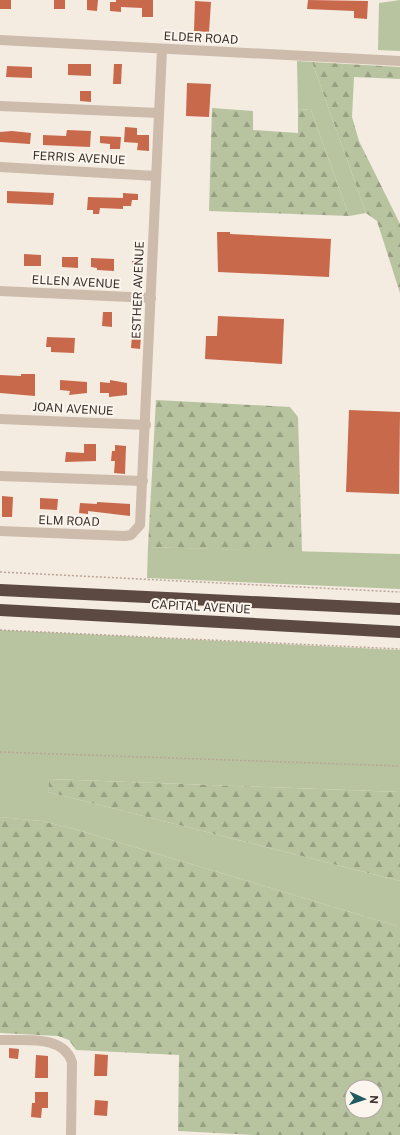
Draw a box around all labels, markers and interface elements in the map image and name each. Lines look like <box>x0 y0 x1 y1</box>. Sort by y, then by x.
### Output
street label: ELDER ROAD <box>163 29 239 47</box>
street label: FERRIS AVENUE <box>32 149 126 167</box>
street label: ESTHER AVENUE <box>129 241 147 339</box>
street label: ELLEN AVENUE <box>31 273 121 291</box>
street label: JOAN AVENUE <box>32 400 114 418</box>
street label: ELM ROAD <box>38 513 100 529</box>
street label: CAPITAL AVENUE <box>151 597 251 617</box>
north arrow <box>344 1079 384 1119</box>
text: N <box>368 1095 380 1104</box>

